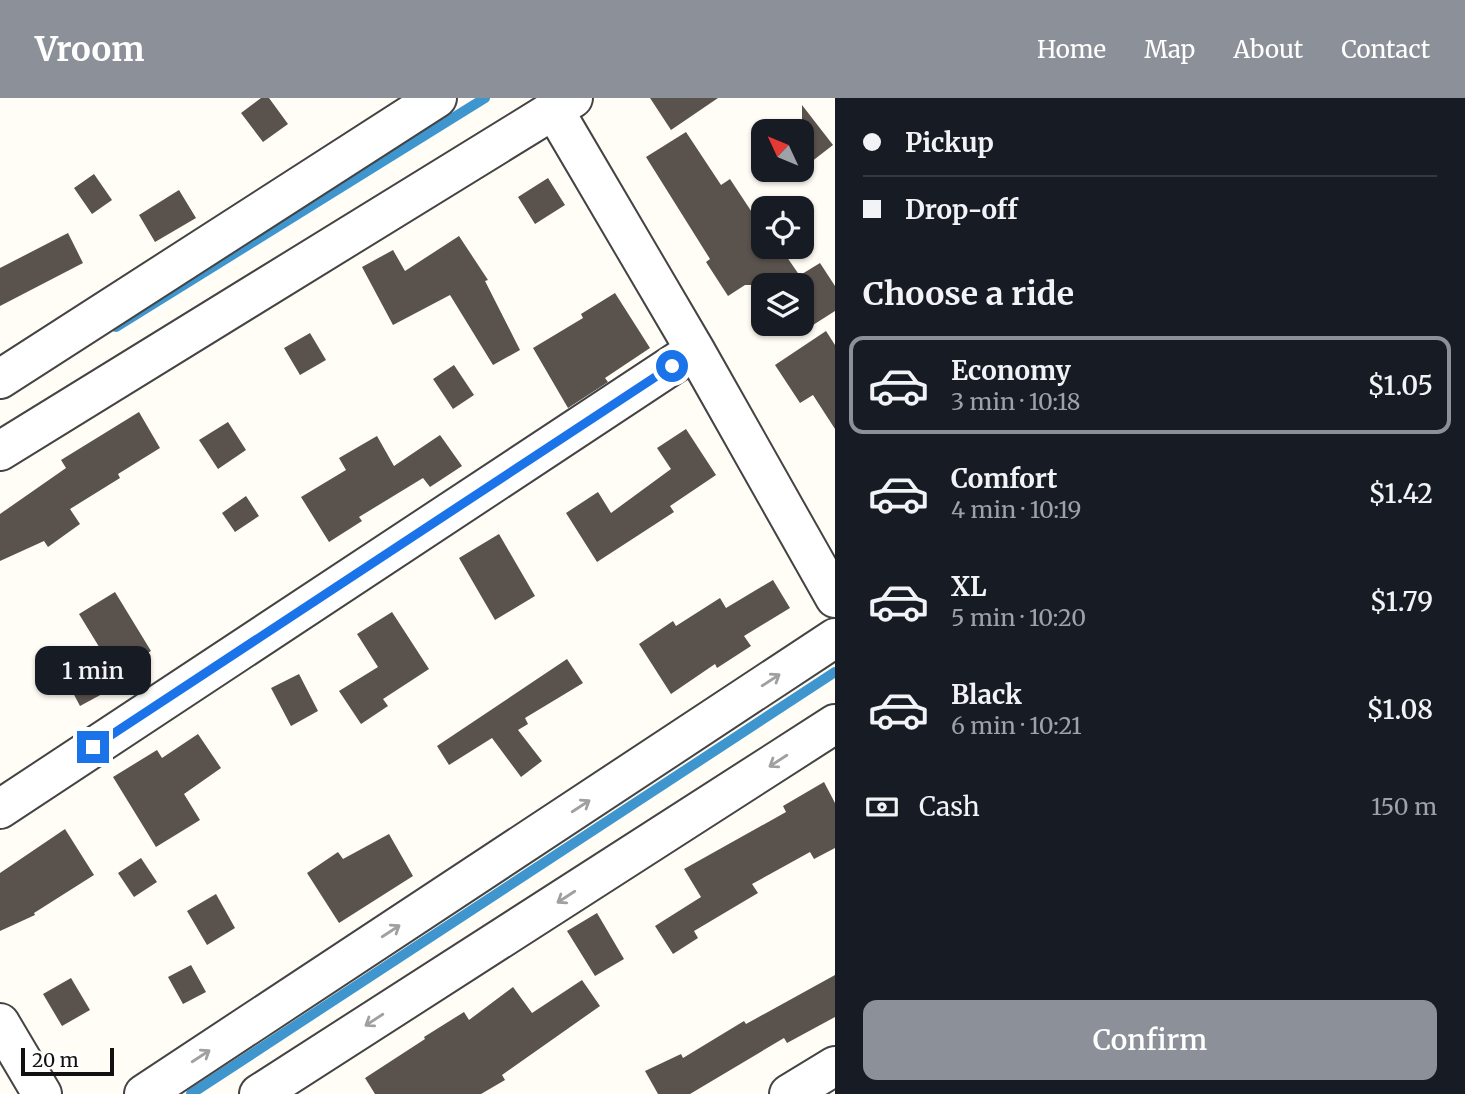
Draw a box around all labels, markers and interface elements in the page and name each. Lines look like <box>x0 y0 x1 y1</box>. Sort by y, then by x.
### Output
text: Vroom <box>35 29 144 70</box>
text: Home <box>1037 34 1106 65</box>
text: Map <box>1144 34 1195 65</box>
text: About <box>1233 34 1303 65</box>
text: Contact <box>1341 34 1430 65</box>
north arrow <box>751 119 814 182</box>
map controls <box>751 119 814 336</box>
text: Pickup <box>905 126 994 159</box>
text: Drop-off <box>905 193 1018 226</box>
button: locate <box>751 196 814 259</box>
button: layers <box>751 273 814 336</box>
text: Choose a ride <box>863 274 1074 314</box>
route start <box>656 350 688 382</box>
icon: car <box>867 354 930 417</box>
text: Economy <box>951 354 1071 387</box>
text: $1.05 <box>1367 369 1433 402</box>
text: 3 min · 10:18 <box>951 387 1081 416</box>
icon: car <box>867 462 930 525</box>
text: Comfort <box>951 462 1057 495</box>
text: $1.42 <box>1368 477 1433 510</box>
text: 4 min · 10:19 <box>951 495 1081 524</box>
icon: car <box>867 570 930 633</box>
text: XL <box>951 570 987 603</box>
text: $1.79 <box>1370 585 1433 618</box>
text: 5 min · 10:20 <box>951 603 1086 632</box>
callout: 1 min <box>35 646 151 694</box>
text: 1 min <box>62 656 124 685</box>
one-way arrow <box>760 673 780 687</box>
icon: car <box>867 678 930 741</box>
text: Black <box>951 678 1022 711</box>
text: $1.08 <box>1366 693 1433 726</box>
text: 6 min · 10:21 <box>951 711 1082 740</box>
route end <box>77 731 109 763</box>
one-way arrow <box>768 754 788 768</box>
icon: cash <box>863 788 901 826</box>
text: Cash <box>919 790 980 823</box>
text: 150 m <box>1371 792 1437 821</box>
one-way arrow <box>570 798 590 812</box>
one-way arrow <box>556 890 576 904</box>
one-way arrow <box>381 924 400 938</box>
button: Confirm <box>863 1000 1437 1080</box>
one-way arrow <box>365 1013 385 1027</box>
scale bar <box>21 1045 114 1077</box>
text: 20 m <box>32 1048 79 1072</box>
one-way arrow <box>191 1049 210 1064</box>

